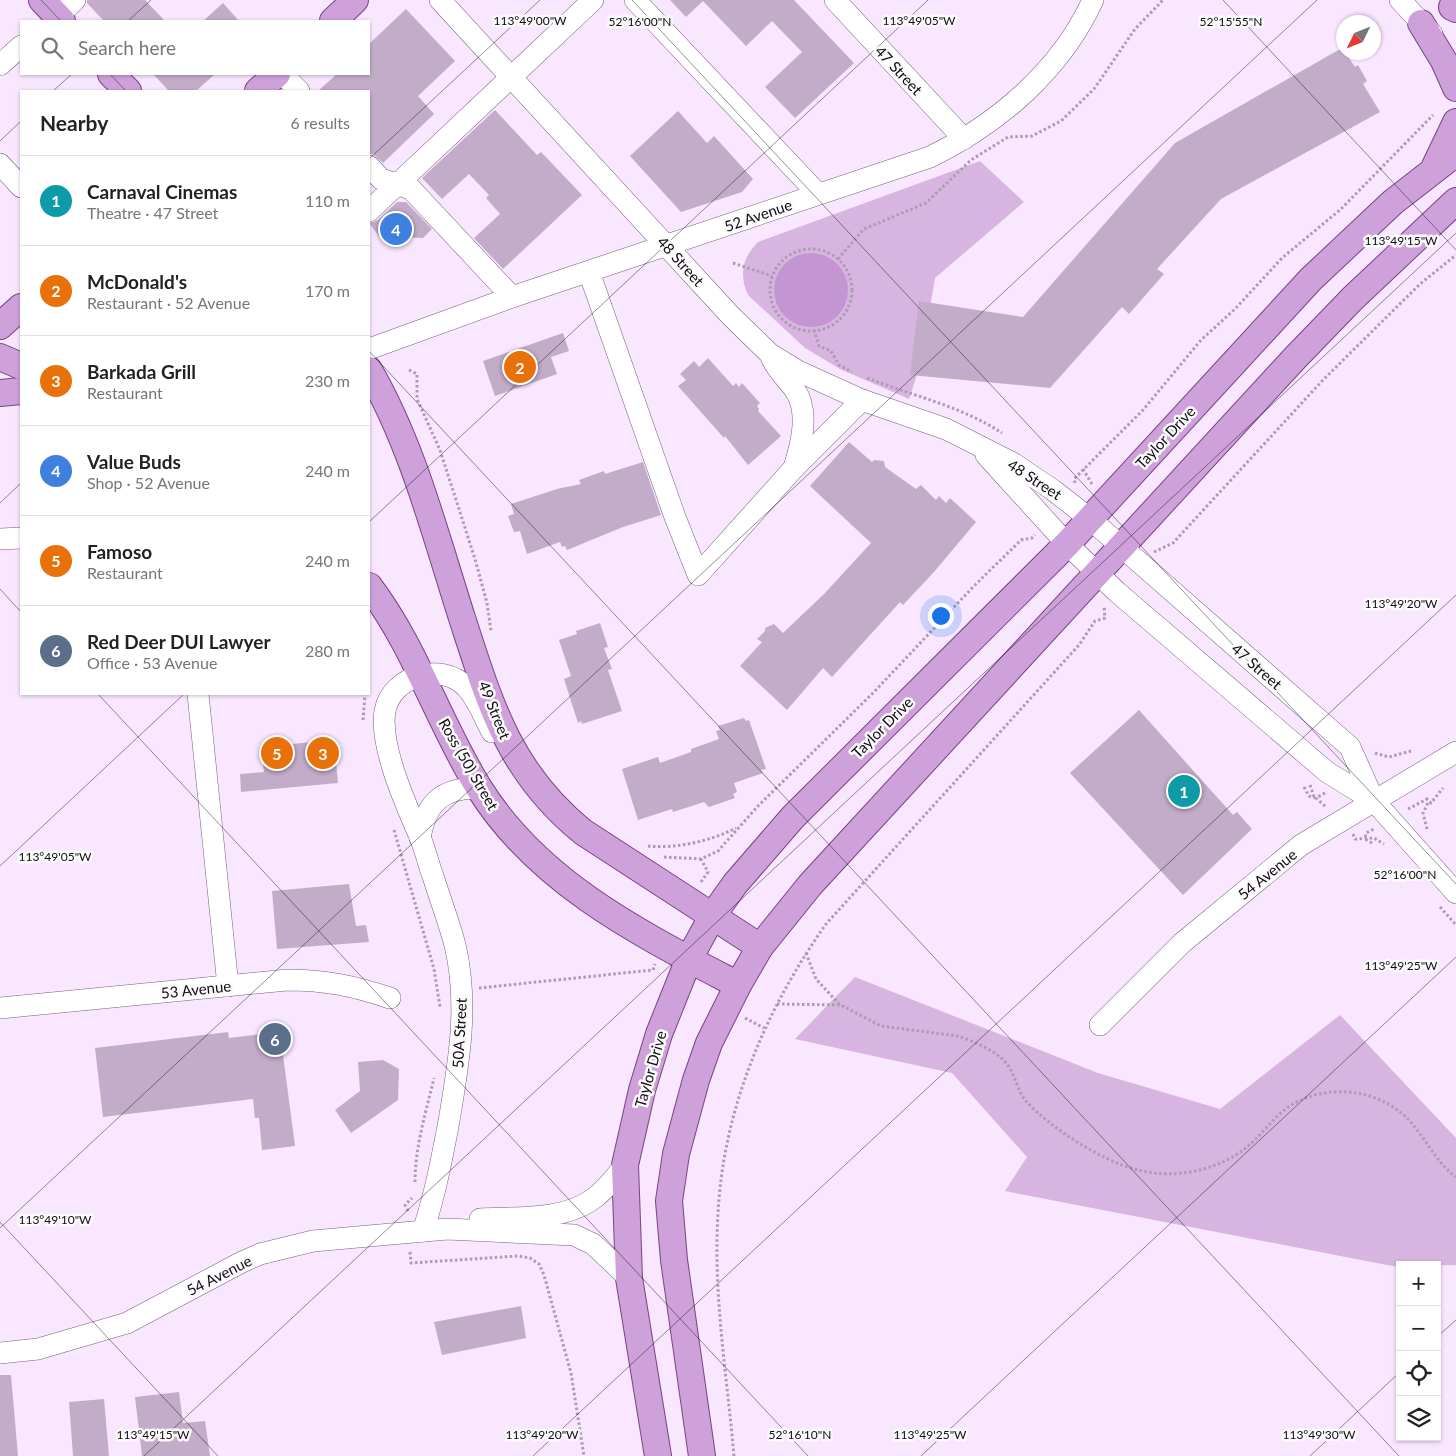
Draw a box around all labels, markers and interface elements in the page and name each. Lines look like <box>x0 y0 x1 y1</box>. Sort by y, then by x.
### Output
text: 113°49'00"W <box>493 13 567 28</box>
text: 113°49'05"W <box>882 13 956 28</box>
text: 52°16'00"N <box>609 14 671 29</box>
text: 52°15'55"N <box>1200 14 1262 29</box>
north arrow <box>1336 15 1381 60</box>
search box <box>20 20 370 75</box>
icon: search <box>38 34 66 62</box>
text: Search here <box>78 36 176 59</box>
street label: 47 Street <box>872 42 927 99</box>
text: Nearby <box>40 110 108 135</box>
text: 6 results <box>290 113 350 132</box>
text: Carnaval Cinemas <box>87 180 237 203</box>
text: 1 <box>51 191 61 210</box>
text: 110 m <box>305 191 350 210</box>
street label: 52 Avenue <box>722 195 794 235</box>
text: Theatre · 47 Street <box>87 203 218 222</box>
pin: 4 <box>380 210 412 248</box>
street label: 48 Street <box>654 232 708 290</box>
text: 113°49'15"W <box>1364 233 1438 248</box>
text: McDonald's <box>87 270 187 293</box>
text: 2 <box>51 281 61 300</box>
text: 170 m <box>305 281 350 300</box>
text: Restaurant · 52 Avenue <box>87 293 250 312</box>
pin: 2 <box>504 348 536 386</box>
text: Barkada Grill <box>87 360 196 383</box>
text: 3 <box>51 371 61 390</box>
text: 230 m <box>305 371 350 390</box>
text: Restaurant <box>87 383 163 402</box>
street label: Taylor Drive <box>1131 402 1199 472</box>
text: Value Buds <box>87 450 181 473</box>
street label: 48 Street <box>1005 455 1066 503</box>
text: 4 <box>51 461 61 480</box>
text: 240 m <box>305 461 350 480</box>
text: Shop · 52 Avenue <box>87 473 210 492</box>
text: Famoso <box>87 540 152 563</box>
text: 5 <box>51 551 61 570</box>
text: 240 m <box>305 551 350 570</box>
text: Restaurant <box>87 563 163 582</box>
text: 113°49'20"W <box>1364 596 1438 611</box>
your location <box>928 603 954 629</box>
text: Red Deer DUI Lawyer <box>87 630 270 653</box>
street label: 47 Street <box>1228 639 1286 693</box>
text: 6 <box>51 641 61 660</box>
text: 280 m <box>305 641 350 660</box>
text: Office · 53 Avenue <box>87 653 217 672</box>
street label: 49 Street <box>475 678 515 742</box>
street label: Taylor Drive <box>848 693 916 761</box>
street label: Ross (50) Street <box>435 715 503 814</box>
pin: 5 <box>261 734 293 772</box>
pin: 3 <box>307 734 339 772</box>
pin: 1 <box>1168 772 1200 810</box>
street label: 54 Avenue <box>1234 845 1300 903</box>
text: 113°49'05"W <box>18 849 92 864</box>
text: 52°16'00"N <box>1374 867 1436 882</box>
text: 113°49'25"W <box>1364 958 1438 973</box>
street label: 53 Avenue <box>160 976 232 1002</box>
street label: 50A Street <box>448 997 470 1069</box>
pin: 6 <box>259 1020 291 1058</box>
street label: Taylor Drive <box>630 1029 670 1109</box>
text: 113°49'10"W <box>18 1212 92 1227</box>
street label: 54 Avenue <box>184 1251 255 1299</box>
map controls <box>1396 1261 1441 1441</box>
button: + <box>1396 1261 1441 1306</box>
button: − <box>1396 1306 1441 1351</box>
button: locate <box>1396 1351 1441 1396</box>
button: layers <box>1396 1396 1441 1441</box>
text: 113°49'15"W <box>116 1427 190 1442</box>
text: 113°49'20"W <box>505 1427 579 1442</box>
text: 52°16'10"N <box>769 1427 831 1442</box>
text: 113°49'25"W <box>893 1427 967 1442</box>
text: 113°49'30"W <box>1282 1427 1356 1442</box>

